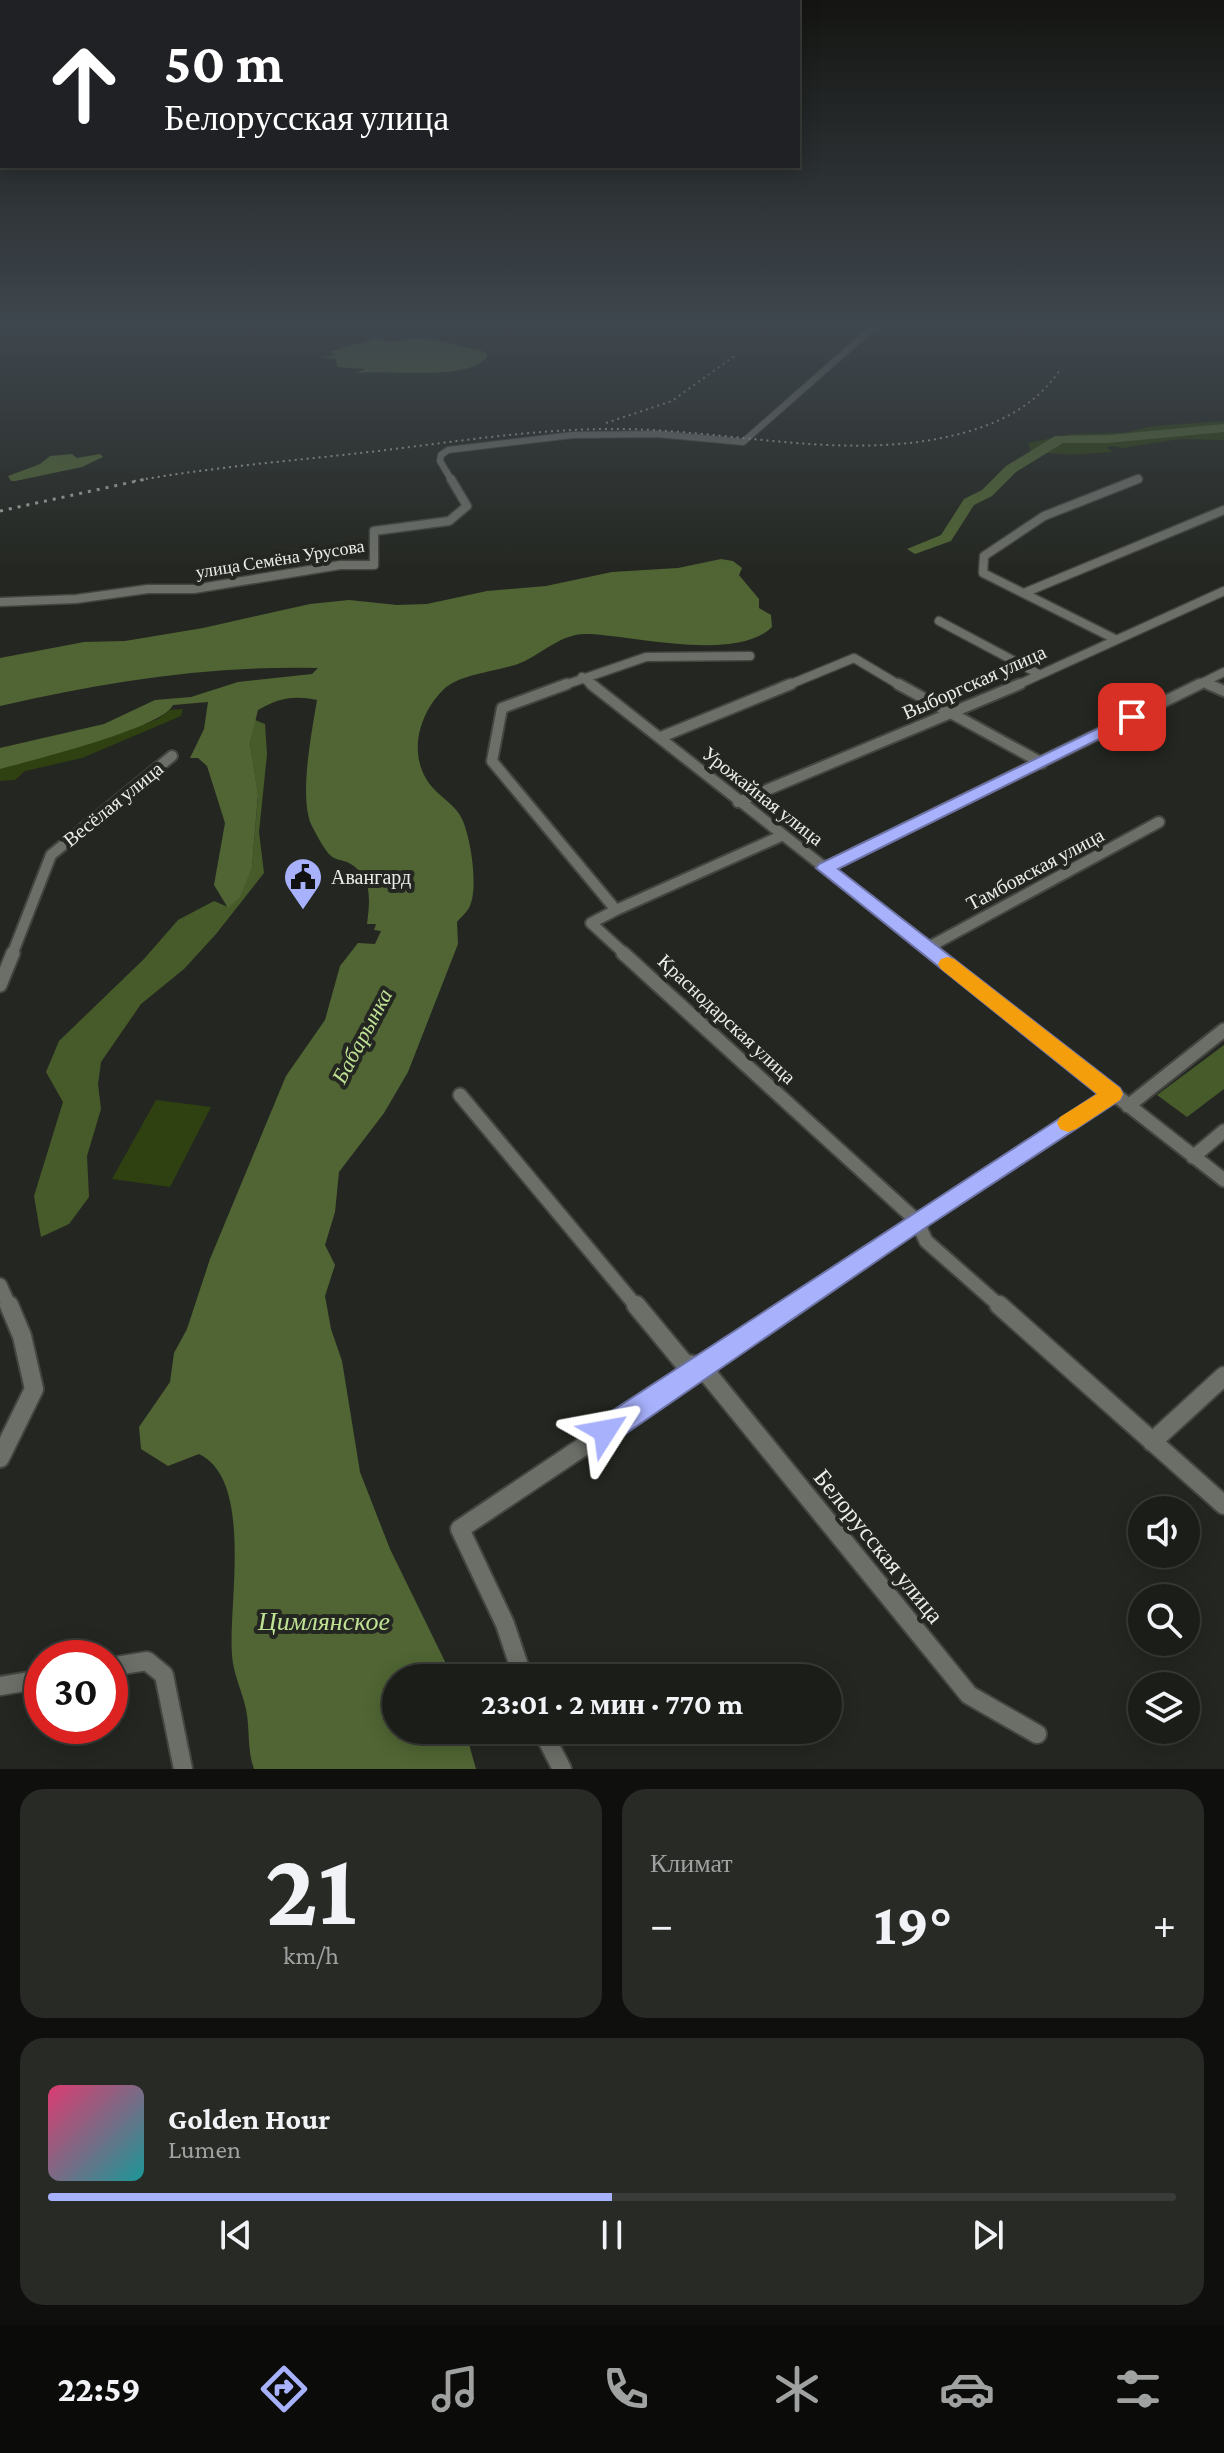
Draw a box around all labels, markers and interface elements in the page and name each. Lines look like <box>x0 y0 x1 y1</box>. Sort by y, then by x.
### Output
icon: ahead <box>32 32 136 136</box>
text: 50 m <box>164 32 284 94</box>
text: Белорусская улица <box>164 98 449 138</box>
street label: улица Семёна Урусова <box>194 536 366 582</box>
street label: Выборгская улица <box>899 640 1050 724</box>
pin <box>1098 683 1166 751</box>
icon: arrive <box>1110 695 1154 739</box>
street label: Урожайная улица <box>698 742 828 851</box>
street label: Весёлая улица <box>59 757 168 852</box>
street label: Тамбовская улица <box>963 823 1108 915</box>
public building icon: Авангард <box>282 856 324 911</box>
place label: Авангард <box>331 866 411 889</box>
street label: Краснодарская улица <box>653 950 800 1089</box>
water label: Бабарынка <box>326 984 397 1088</box>
position arrow <box>563 1389 647 1473</box>
street label: Белорусская улица <box>809 1464 950 1629</box>
map controls <box>1128 1496 1200 1744</box>
button: sound <box>1128 1496 1200 1568</box>
button: search <box>1128 1584 1200 1656</box>
water label: Цимлянское <box>257 1607 390 1636</box>
speed limit sign: 30 <box>24 1640 128 1744</box>
button: layers <box>1128 1672 1200 1744</box>
text: 23:01 · 2 мин · 770 m <box>481 1687 743 1720</box>
text: 21 <box>265 1831 357 1946</box>
text: Климат <box>650 1849 733 1878</box>
text: 19° <box>874 1890 952 1957</box>
text: − <box>650 1900 673 1948</box>
text: + <box>1153 1900 1176 1948</box>
text: km/h <box>283 1941 339 1970</box>
text: Golden Hour <box>168 2102 330 2135</box>
text: Lumen <box>168 2135 241 2164</box>
icon: previous <box>214 2213 258 2257</box>
icon: pause <box>590 2213 634 2257</box>
icon: next <box>966 2213 1010 2257</box>
icon: directions <box>256 2361 312 2417</box>
icon: music <box>427 2361 483 2417</box>
icon: phone <box>598 2361 654 2417</box>
icon: climate <box>769 2361 825 2417</box>
icon: car <box>939 2361 995 2417</box>
icon: filters <box>1110 2361 1166 2417</box>
text: 22:59 <box>57 2369 141 2409</box>

